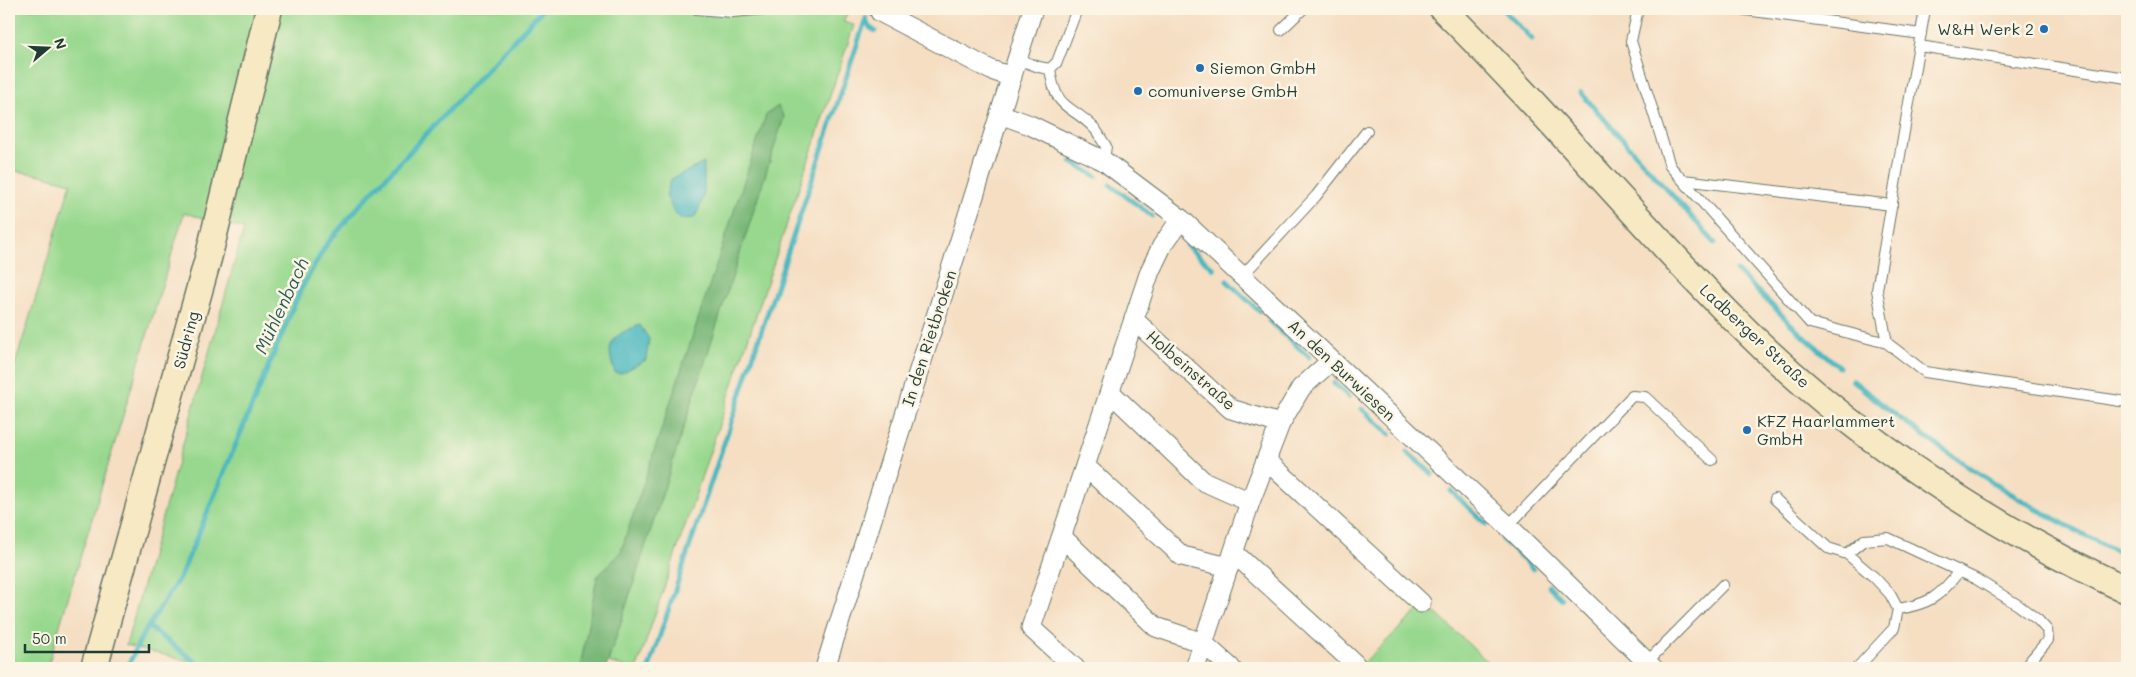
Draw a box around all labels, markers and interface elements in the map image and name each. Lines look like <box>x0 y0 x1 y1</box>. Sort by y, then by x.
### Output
place label: W&H Werk 2 <box>1937 18 2034 39</box>
north arrow <box>22 22 72 72</box>
marker: W&H Werk 2 <box>2038 23 2050 35</box>
text: N <box>50 35 71 52</box>
place label: Siemon GmbH <box>1210 57 1316 78</box>
marker: Siemon GmbH <box>1194 62 1206 74</box>
place label: comuniverse GmbH <box>1148 80 1298 101</box>
marker: comuniverse GmbH <box>1132 85 1144 97</box>
water label: Mühlenbach <box>248 254 314 358</box>
street label: In den Rietbroken <box>897 267 960 409</box>
street label: Ladberger Straße <box>1696 279 1815 392</box>
street label: Südring <box>168 309 203 371</box>
street label: An den Burwiesen <box>1284 314 1401 425</box>
street label: Holbeinstraße <box>1142 325 1240 414</box>
place label: KFZ Haarlammert GmbH <box>1757 410 1895 449</box>
marker: KFZ Haarlammert GmbH <box>1741 424 1753 436</box>
scale bar <box>25 622 149 654</box>
text: 50 m <box>32 628 67 648</box>

